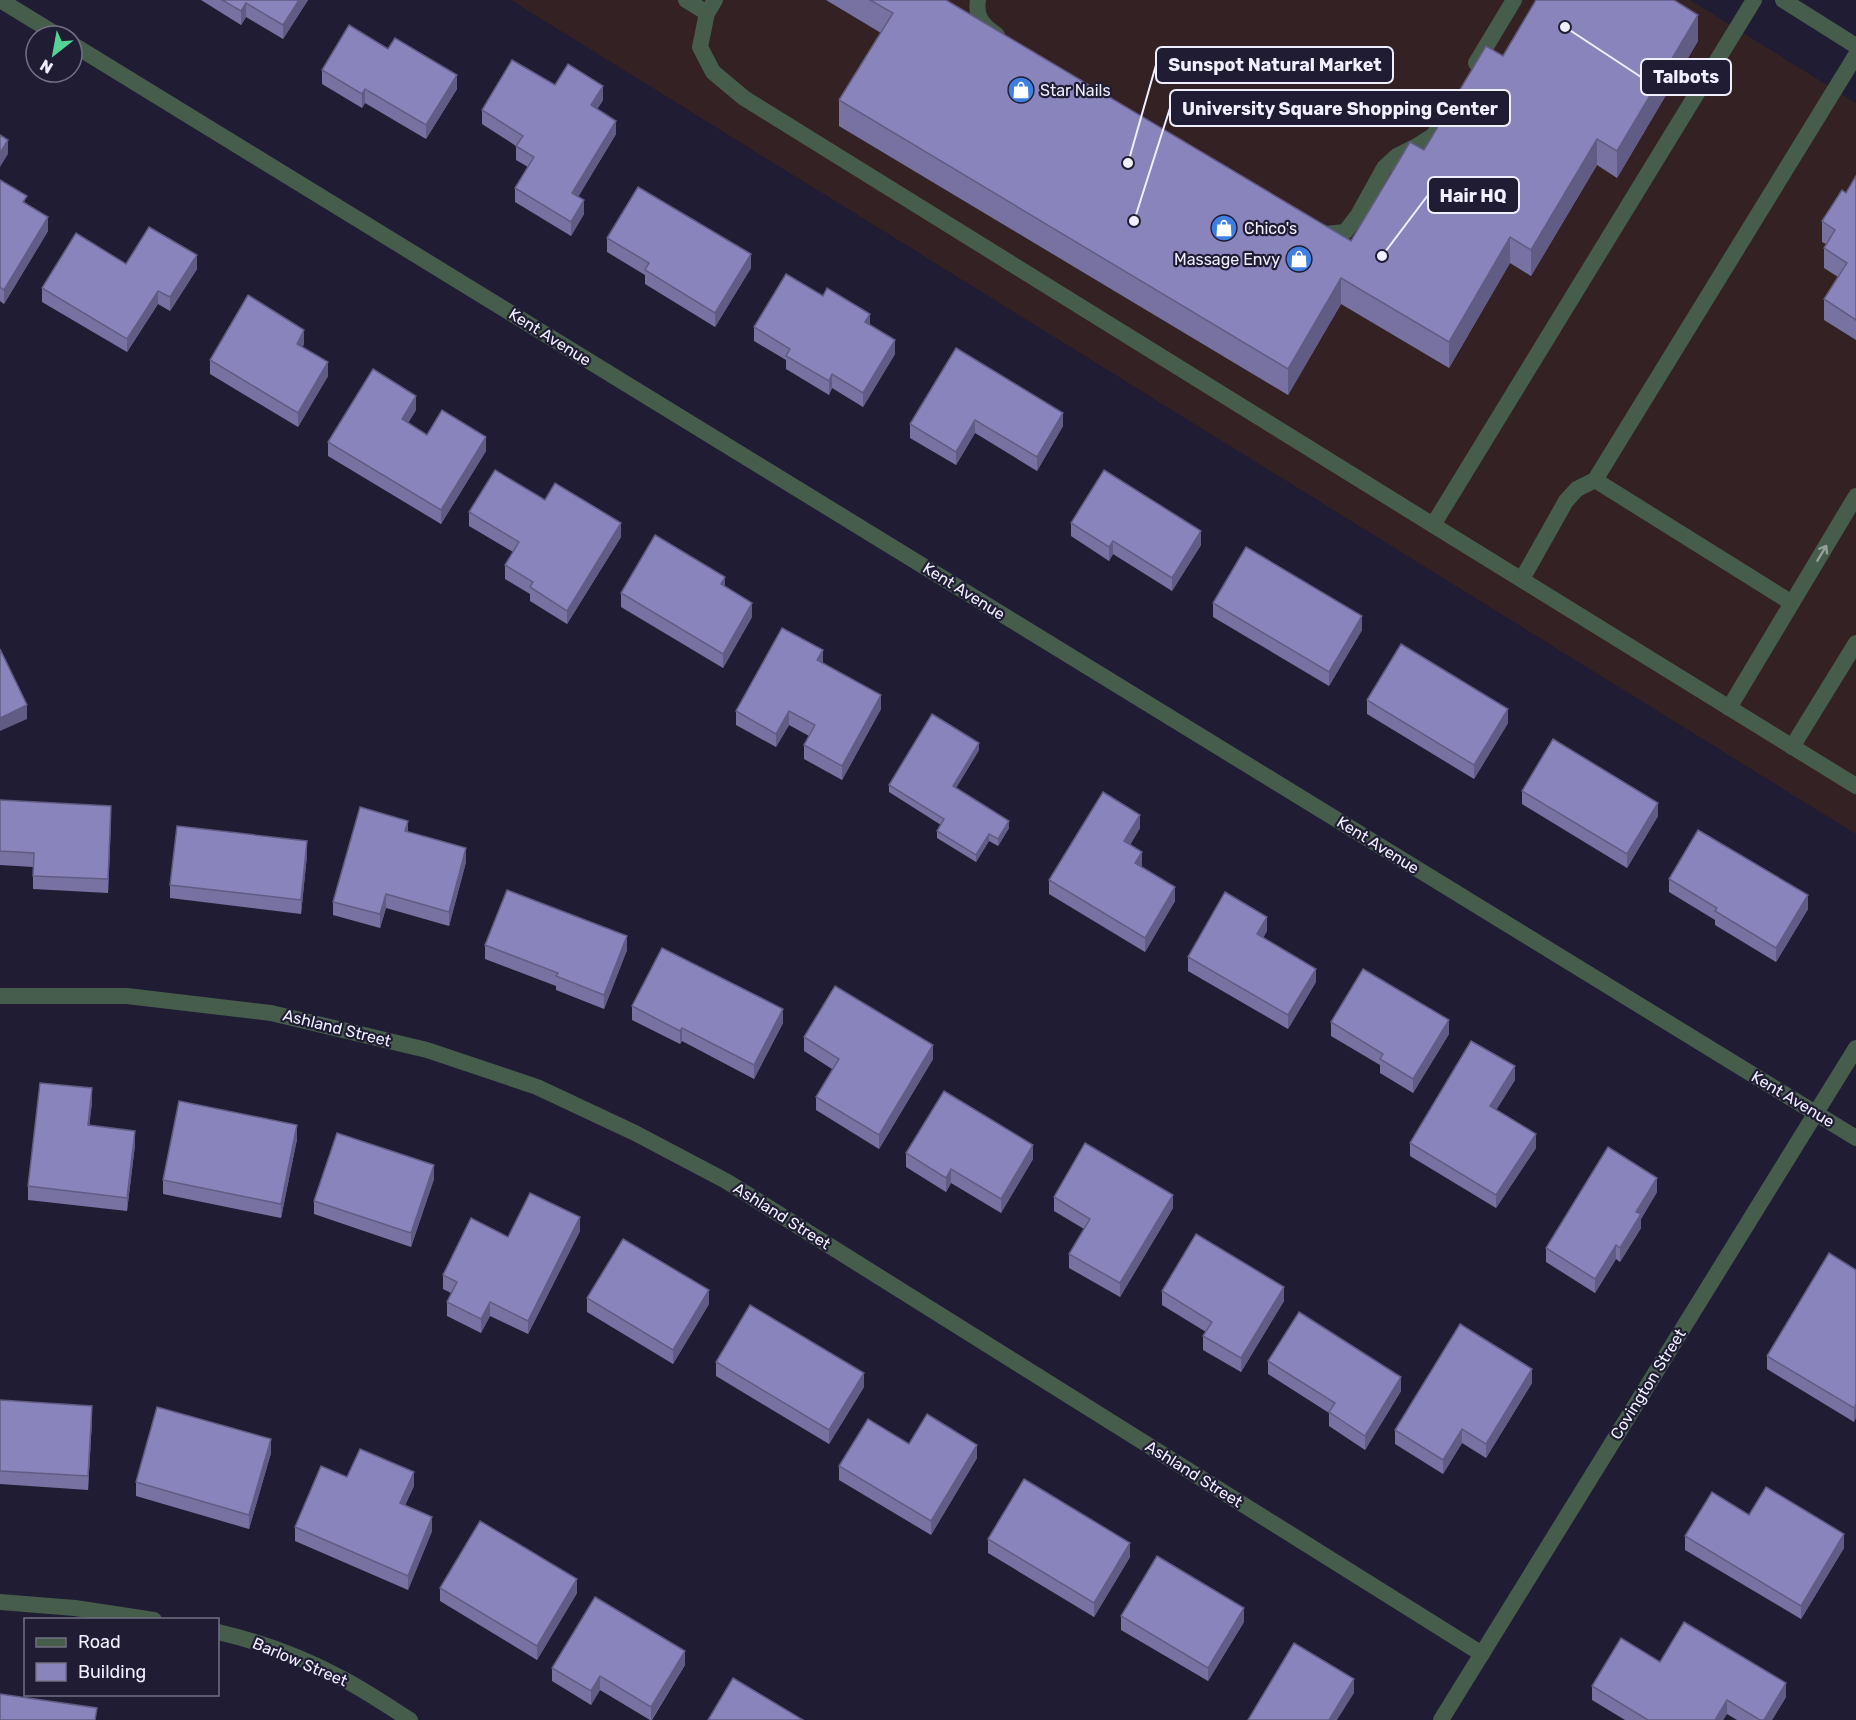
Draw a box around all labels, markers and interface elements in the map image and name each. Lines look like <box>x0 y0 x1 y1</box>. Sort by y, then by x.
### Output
north arrow <box>24 24 84 84</box>
callout: Sunspot Natural Market <box>1156 47 1393 83</box>
text: Sunspot Natural Market <box>1168 54 1382 76</box>
text: N <box>37 55 56 78</box>
callout: Talbots <box>1641 59 1731 95</box>
text: Talbots <box>1653 66 1719 88</box>
shop icon: Star Nails <box>1006 75 1036 105</box>
place label: Star Nails <box>1040 81 1111 100</box>
callout: University Square Shopping Center <box>1170 90 1510 126</box>
text: University Square Shopping Center <box>1182 98 1498 120</box>
callout: Hair HQ <box>1428 177 1519 213</box>
text: Hair HQ <box>1439 185 1507 207</box>
shop icon: Chico's <box>1209 213 1239 243</box>
place label: Chico's <box>1244 219 1297 238</box>
shop icon: Massage Envy <box>1284 244 1314 274</box>
place label: Massage Envy <box>1174 250 1280 269</box>
street label: Kent Avenue <box>505 304 595 370</box>
one-way arrow <box>1817 545 1829 562</box>
street label: Kent Avenue <box>919 558 1009 624</box>
street label: Kent Avenue <box>1333 812 1423 878</box>
street label: Ashland Street <box>281 1005 393 1051</box>
street label: Kent Avenue <box>1748 1067 1838 1131</box>
street label: Ashland Street <box>730 1179 834 1253</box>
street label: Covington Street <box>1606 1325 1690 1443</box>
street label: Ashland Street <box>1142 1437 1246 1511</box>
legend <box>24 1618 219 1696</box>
text: Road <box>78 1631 121 1653</box>
street label: Barlow Street <box>250 1634 350 1690</box>
text: Building <box>78 1661 146 1683</box>

